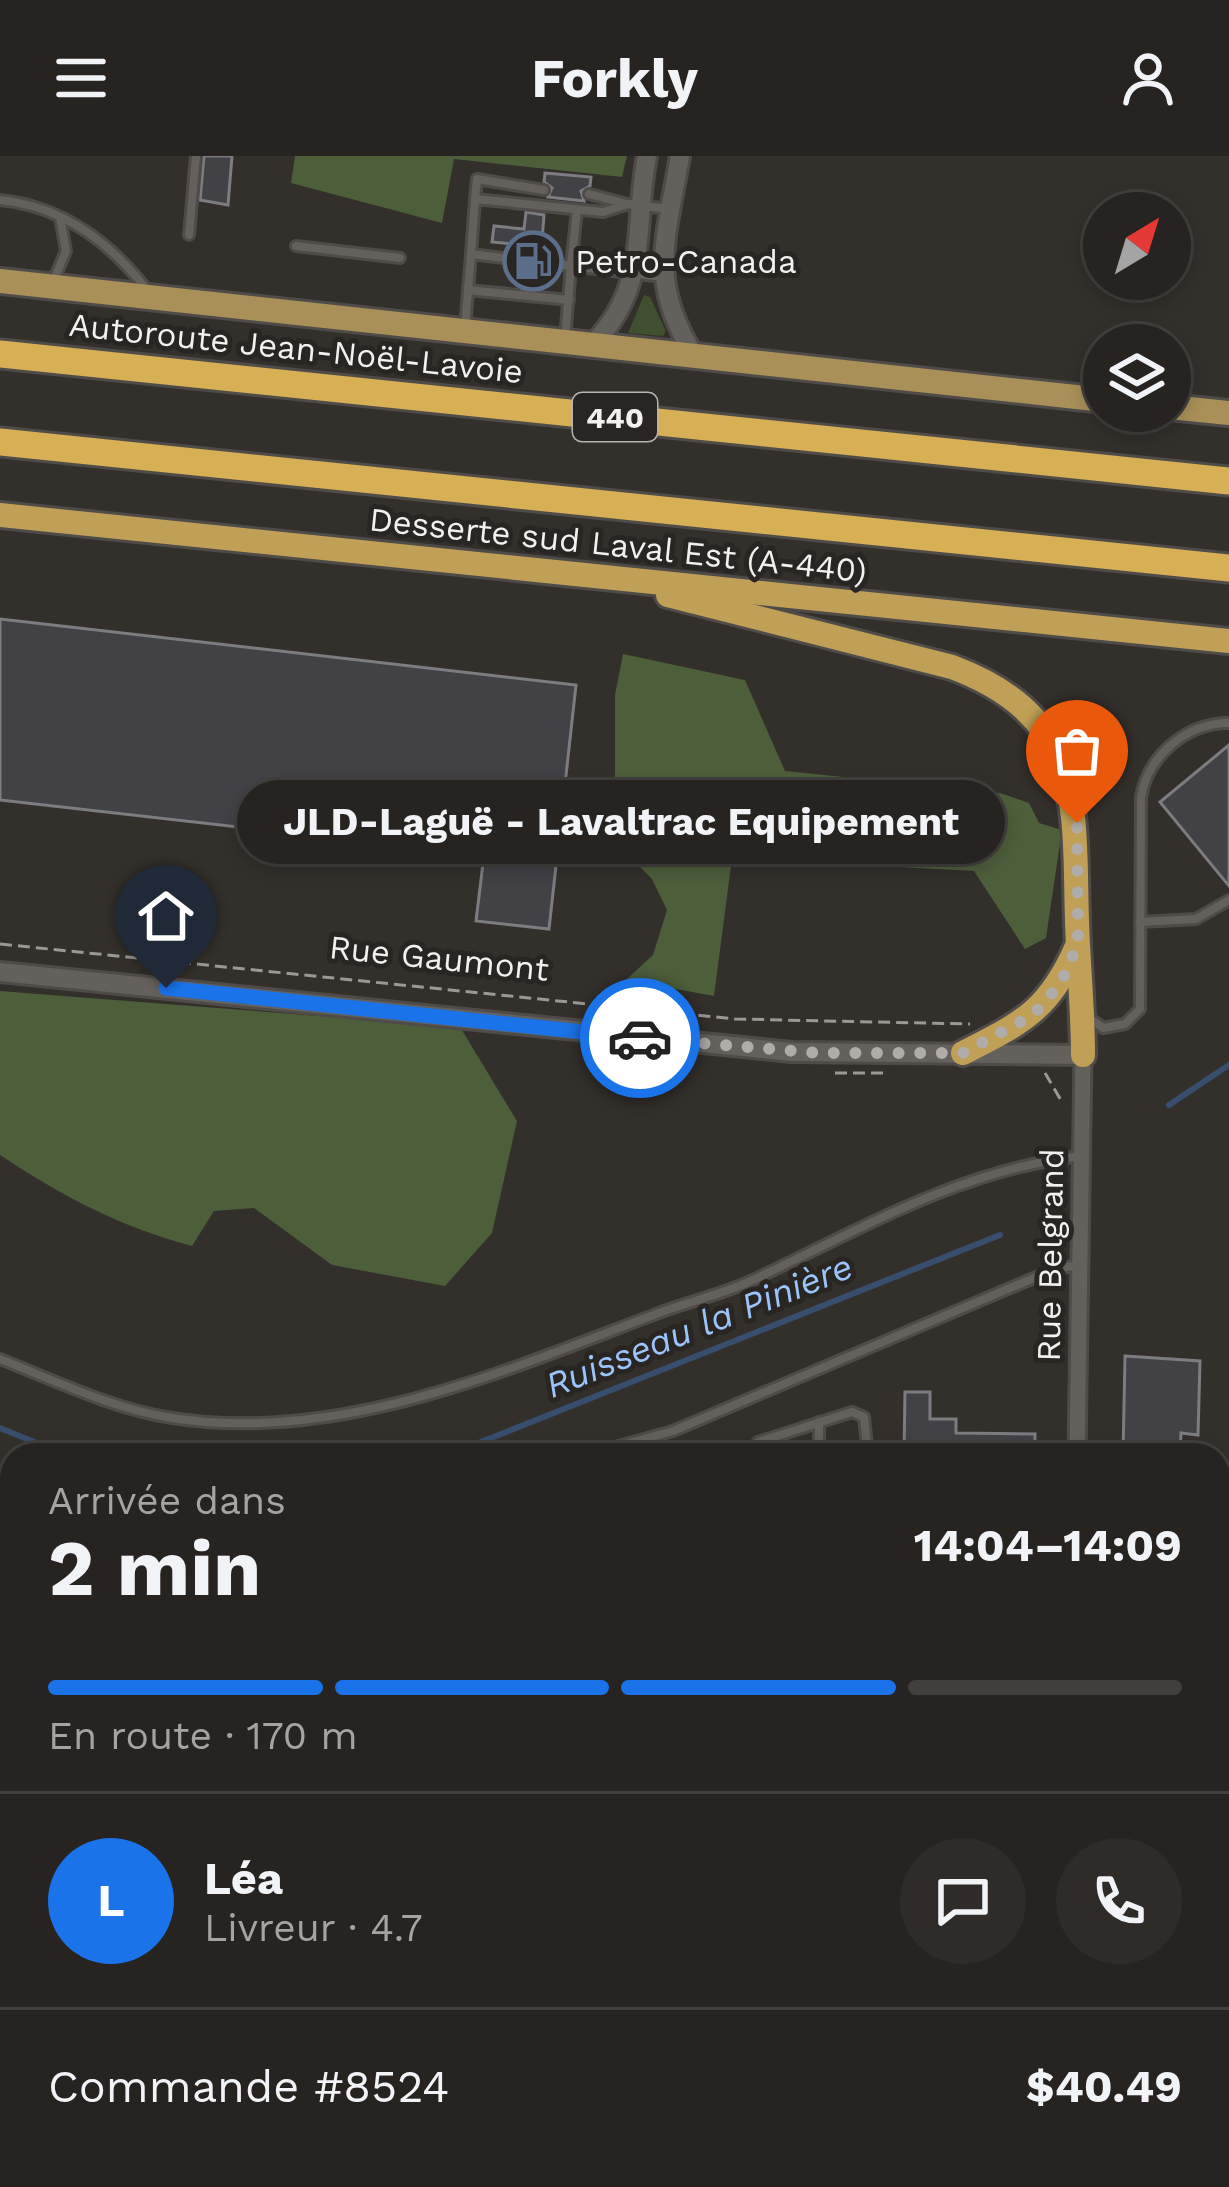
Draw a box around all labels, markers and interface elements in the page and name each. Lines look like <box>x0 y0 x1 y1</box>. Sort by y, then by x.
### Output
icon: menu <box>48 45 114 111</box>
icon: person <box>1115 45 1181 111</box>
text: Forkly <box>531 47 698 110</box>
north arrow <box>1083 192 1191 300</box>
map controls <box>1083 192 1191 432</box>
fuel station icon: Petro-Canada <box>502 230 564 292</box>
place label: Petro-Canada <box>575 242 797 281</box>
street label: Autoroute Jean-Noël-Lavoie <box>67 305 525 391</box>
button: layers <box>1083 324 1191 432</box>
road number: 440 <box>573 393 657 441</box>
street label: Desserte sud Laval Est (A-440) <box>367 499 869 591</box>
pin <box>1026 700 1128 823</box>
icon: bag <box>1044 718 1110 784</box>
callout: JLD-Laguë - Lavaltrac Equipement <box>237 781 1005 865</box>
text: JLD-Laguë - Lavaltrac Equipement <box>283 799 959 844</box>
pin <box>115 865 217 988</box>
icon: home <box>133 883 199 949</box>
street label: Rue Gaumont <box>327 927 551 989</box>
courier <box>580 978 700 1098</box>
icon: car <box>607 1005 673 1071</box>
street label: Rue Belgrand <box>1029 1148 1071 1362</box>
water label: Ruisseau la Pinière <box>539 1245 859 1407</box>
text: Arrivée dans <box>48 1478 286 1523</box>
text: 14:04–14:09 <box>914 1519 1182 1572</box>
text: 2 min <box>48 1522 261 1614</box>
text: En route · 170 m <box>48 1713 358 1758</box>
button: chat <box>900 1838 1026 1964</box>
button: phone <box>1056 1838 1182 1964</box>
text: Léa <box>204 1852 283 1905</box>
text: L <box>97 1874 125 1927</box>
text: Livreur · 4.7 <box>204 1905 423 1950</box>
text: Commande #8524 <box>48 2060 450 2113</box>
text: $40.49 <box>1026 2060 1182 2113</box>

